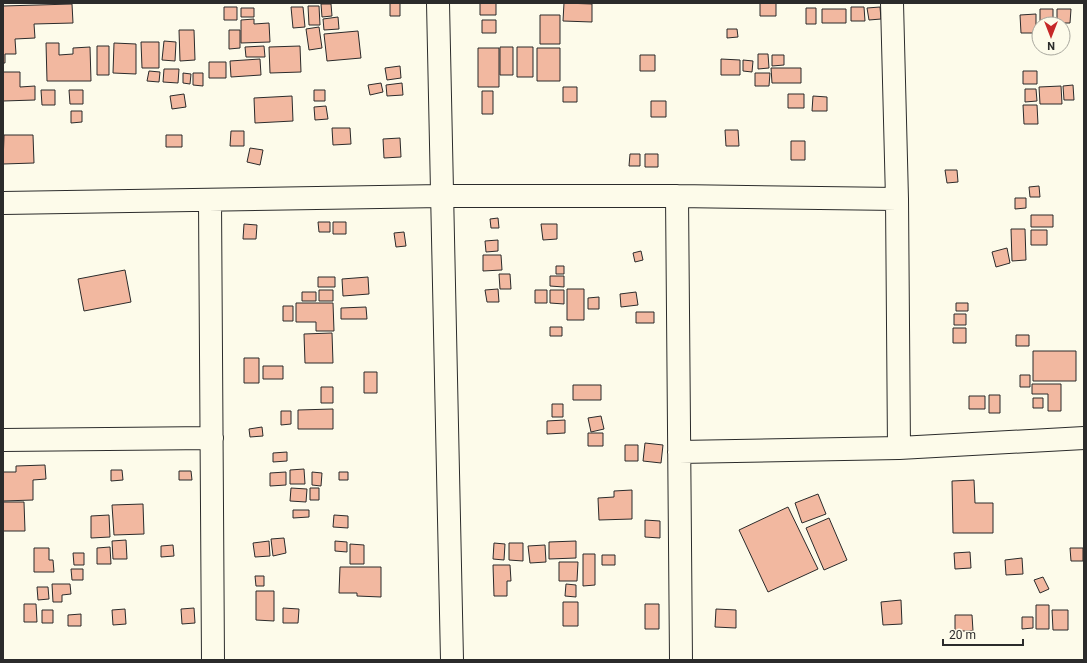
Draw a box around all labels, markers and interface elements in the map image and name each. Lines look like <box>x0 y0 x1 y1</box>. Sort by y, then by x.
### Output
north arrow <box>1031 16 1071 56</box>
text: N <box>1047 39 1055 52</box>
scale bar <box>943 621 1023 647</box>
text: 20 m <box>949 628 976 642</box>

